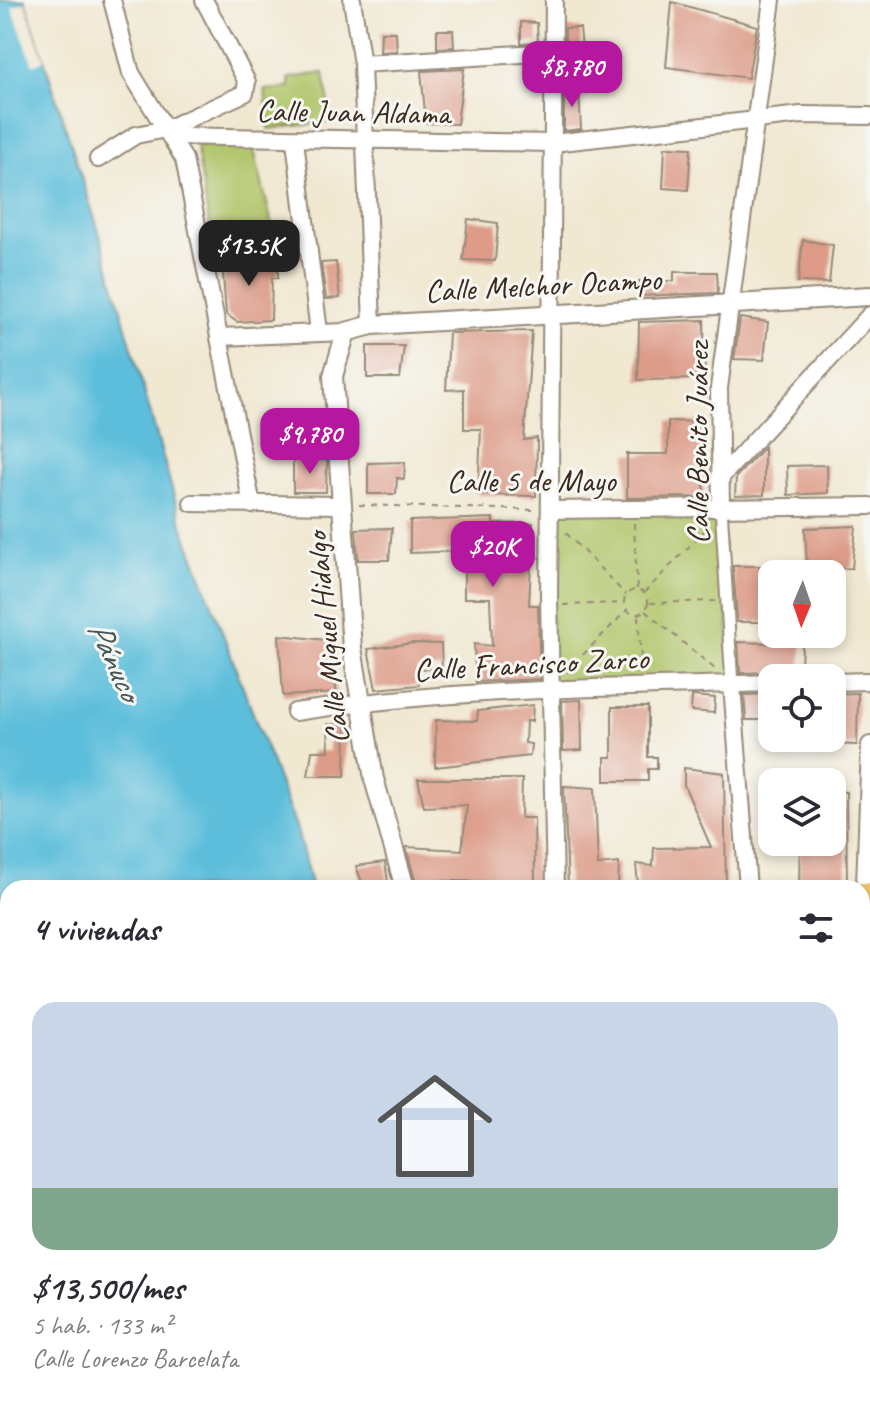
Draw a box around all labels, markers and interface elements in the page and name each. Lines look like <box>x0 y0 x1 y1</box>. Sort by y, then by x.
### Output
pin: $8,780 <box>507 41 637 109</box>
text: $8,780 <box>540 50 604 83</box>
street label: Calle Juan Aldama <box>256 90 453 134</box>
pin: $13.5K <box>184 220 314 288</box>
text: $13.5K <box>217 229 281 262</box>
street label: Calle Melchor Ocampo <box>424 258 664 312</box>
street label: Calle Benito Juárez <box>677 339 718 544</box>
pin: $9,780 <box>245 408 375 476</box>
text: $9,780 <box>278 417 342 450</box>
street label: Calle 5 de Mayo <box>447 460 617 501</box>
pin: $20K <box>446 521 540 589</box>
street label: Calle Miguel Hidalgo <box>295 527 358 746</box>
text: $20K <box>469 530 517 563</box>
north arrow <box>758 560 846 648</box>
map controls <box>758 560 846 856</box>
water label: Pánuco <box>78 614 154 712</box>
street label: Calle Francisco Zarco <box>413 637 651 691</box>
button: locate <box>758 664 846 752</box>
button: layers <box>758 768 846 856</box>
icon: filters <box>794 906 838 950</box>
text: 4 viviendas <box>32 907 159 950</box>
icon: home <box>363 1054 507 1198</box>
text: $13,500/mes <box>32 1266 184 1309</box>
text: 5 hab. · 133 m² <box>32 1309 172 1342</box>
text: Calle Lorenzo Barcelata <box>32 1342 238 1375</box>

